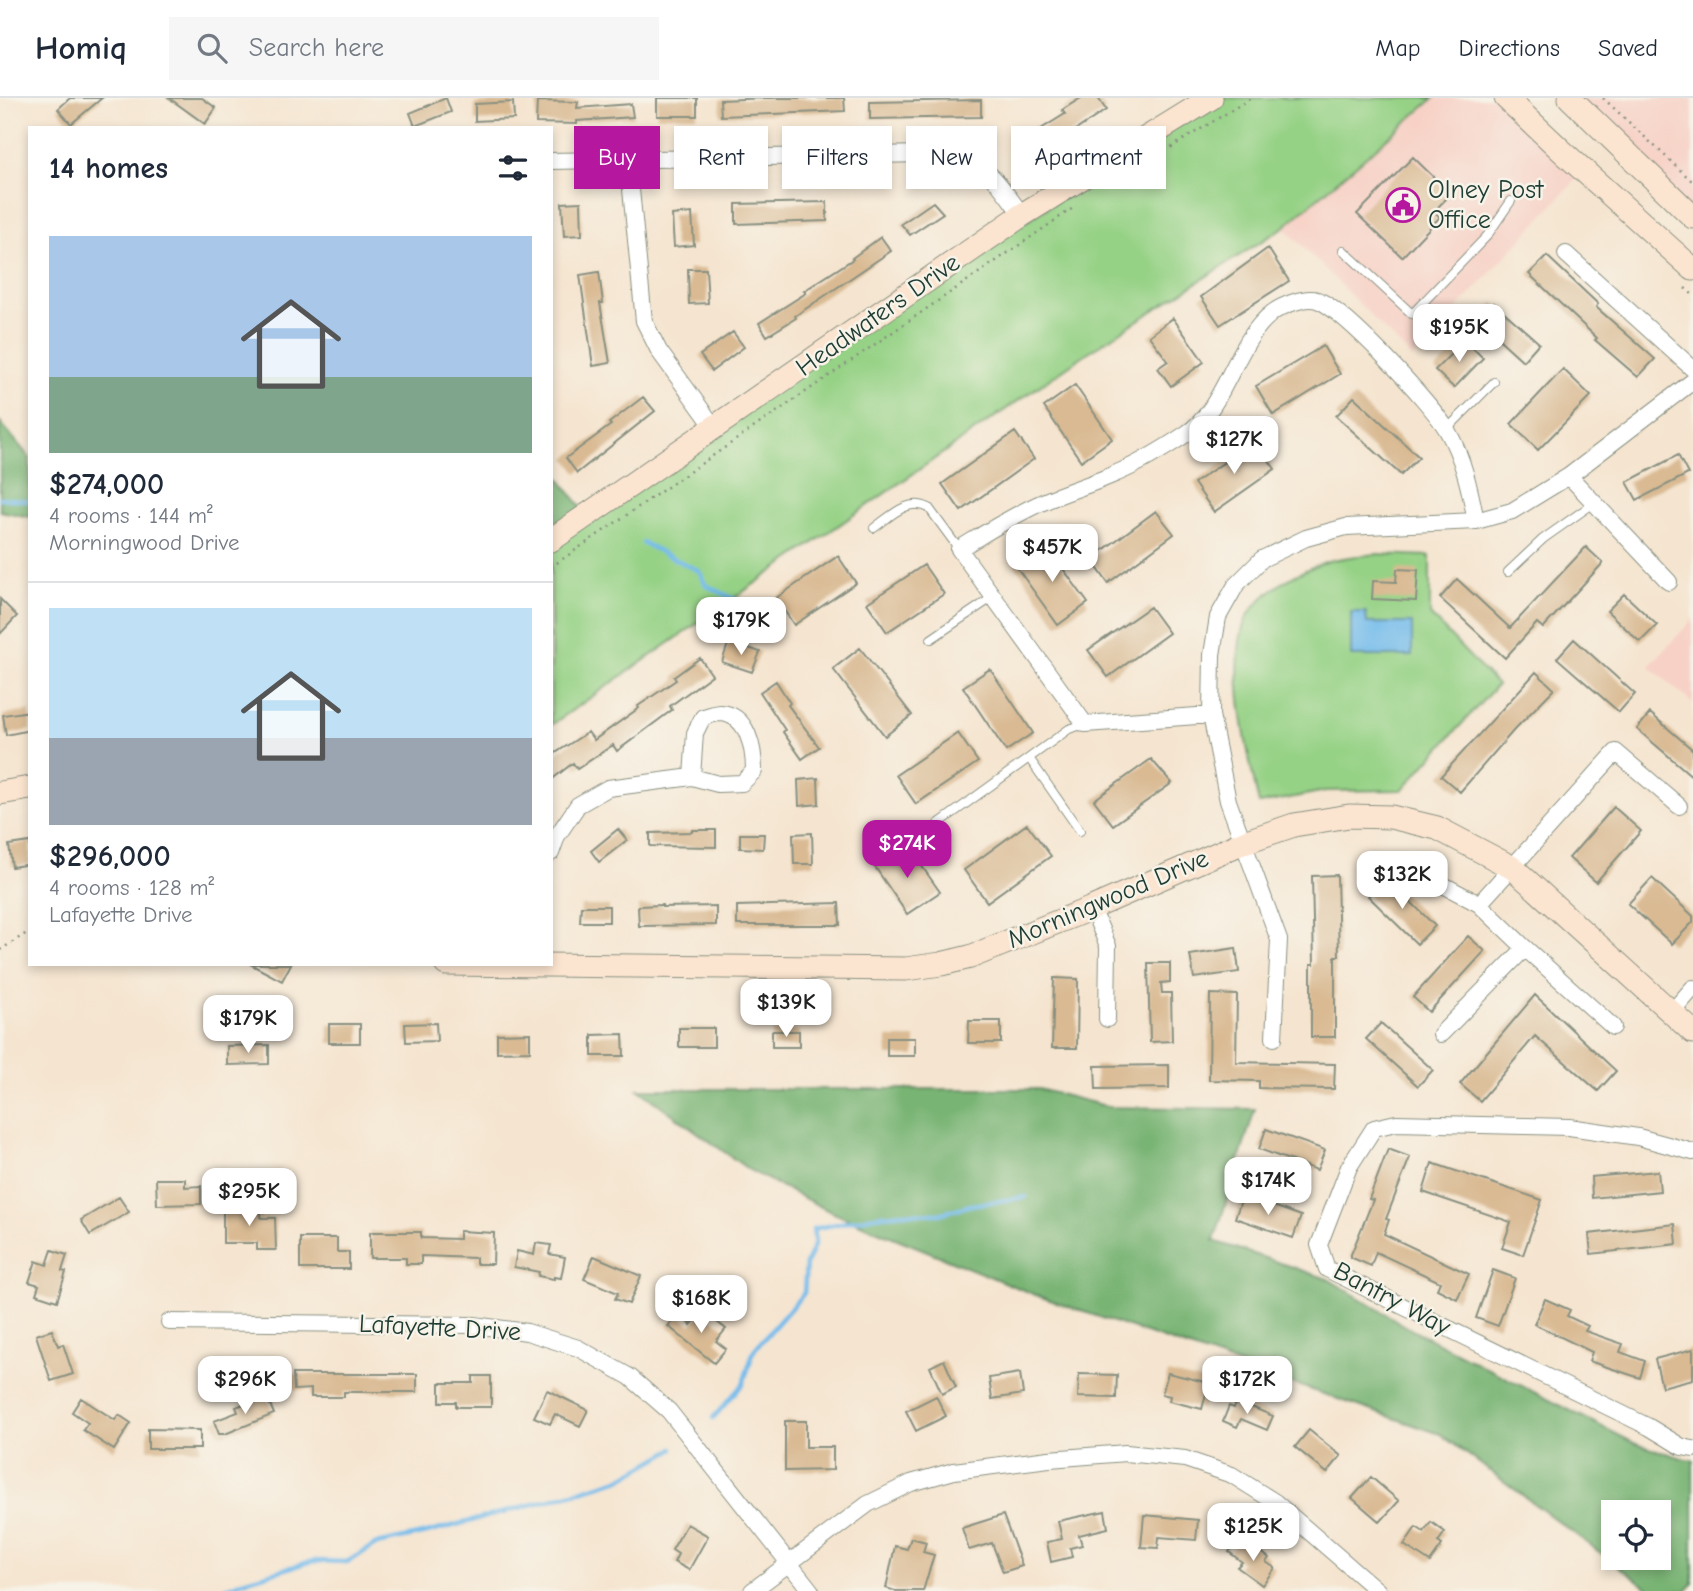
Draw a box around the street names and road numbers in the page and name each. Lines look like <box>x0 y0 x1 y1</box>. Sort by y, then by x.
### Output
street label: Headwaters Drive <box>790 247 966 383</box>
street label: Morningwood Drive <box>1003 843 1213 955</box>
street label: Bantry Way <box>1329 1256 1456 1342</box>
street label: Lafayette Drive <box>358 1309 522 1347</box>

